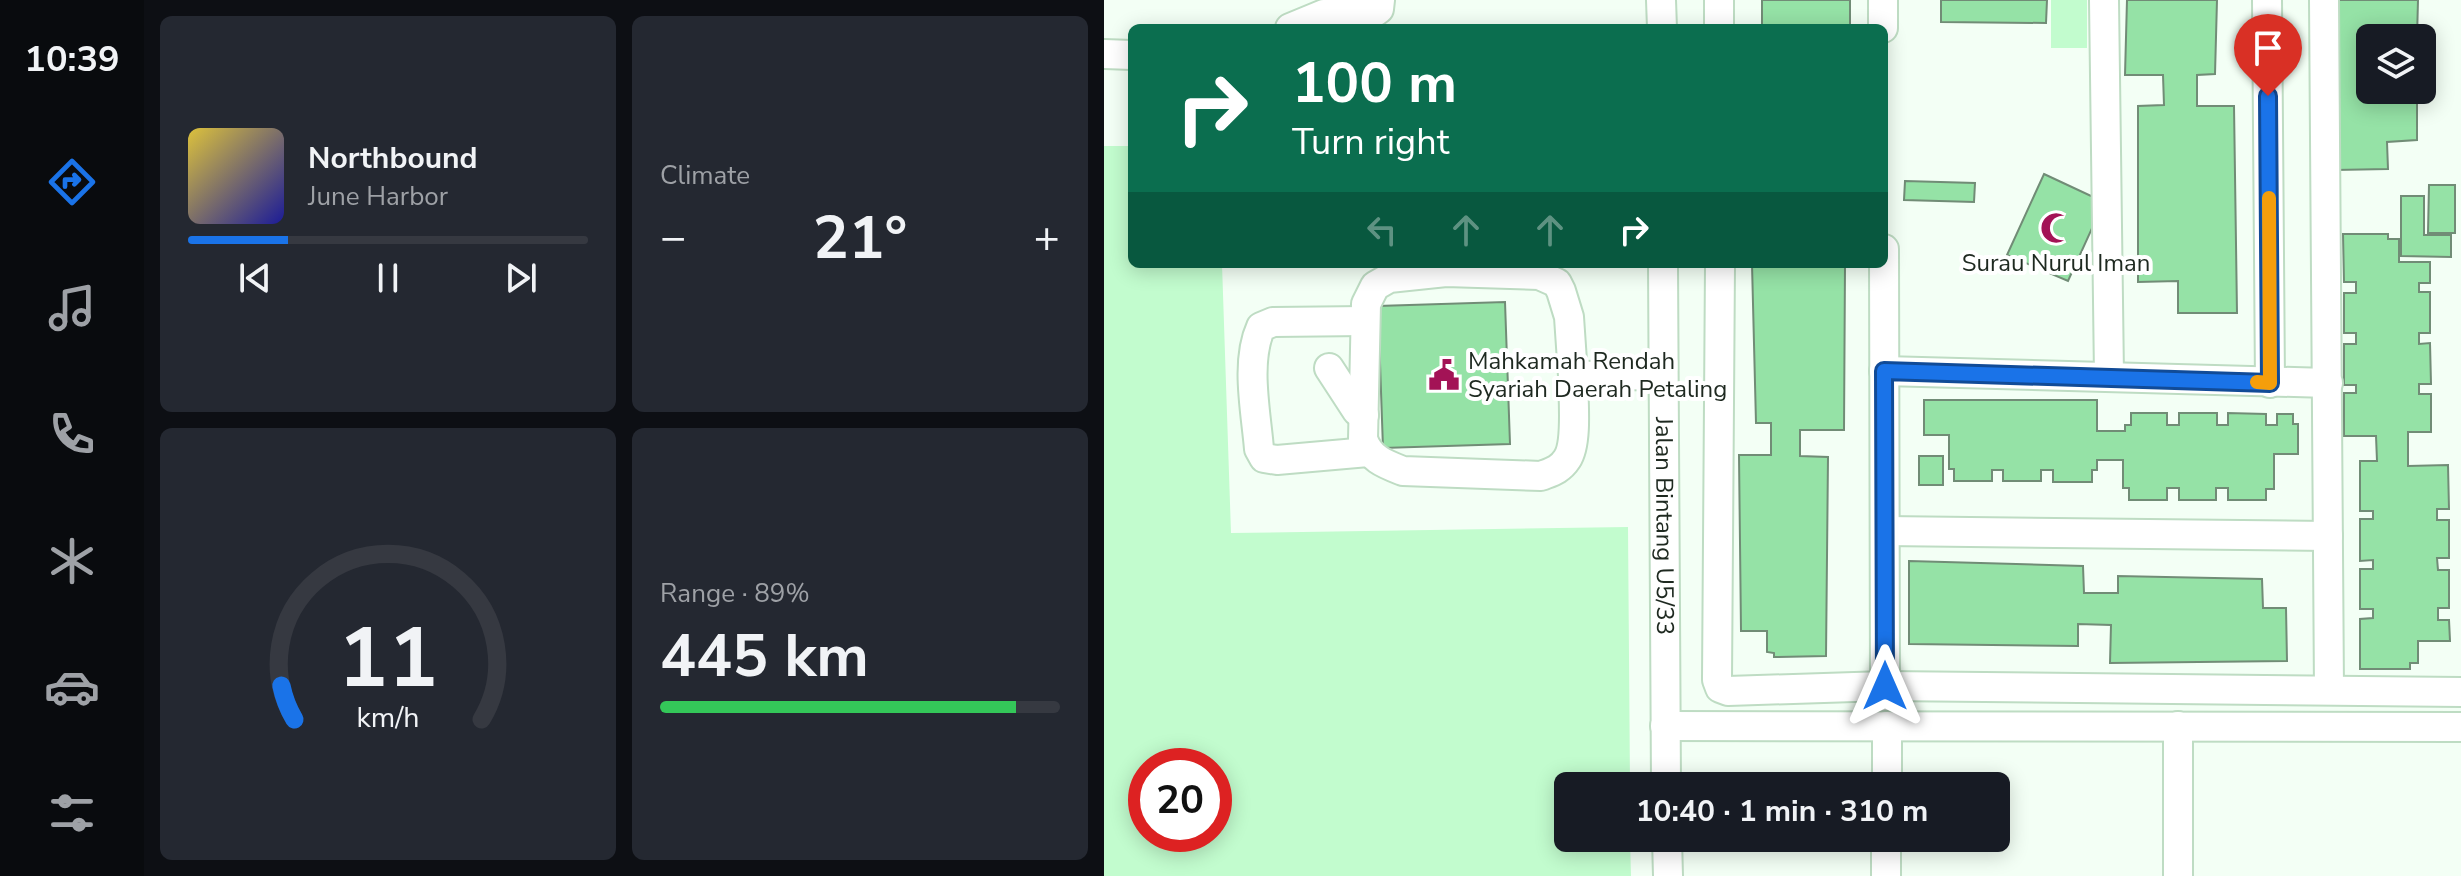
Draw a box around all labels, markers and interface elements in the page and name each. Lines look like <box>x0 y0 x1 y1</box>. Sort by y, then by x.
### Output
pin <box>2234 14.0 2302 96</box>
map controls <box>2356 24 2436 104</box>
button: layers <box>2356 24 2436 104</box>
icon: arrive <box>2246 26 2290 70</box>
text: 10:39 <box>24 35 120 84</box>
text: 100 m <box>1292 45 1457 122</box>
icon: right <box>1160 56 1264 160</box>
text: Turn right <box>1292 118 1449 167</box>
text: Northbound <box>308 138 478 179</box>
icon: directions <box>44 154 100 210</box>
text: Climate <box>660 158 750 193</box>
text: June Harbor <box>308 179 448 214</box>
text: 21° <box>813 197 907 279</box>
text: − <box>660 208 686 268</box>
text: + <box>1034 208 1060 268</box>
icon: left <box>1360 208 1404 252</box>
icon: ahead <box>1444 208 1488 252</box>
icon: ahead <box>1528 208 1572 252</box>
icon: right <box>1612 208 1656 252</box>
mosque icon: Surau Nurul Iman <box>2039 211 2073 245</box>
place label: Surau Nurul Iman <box>1962 247 2150 279</box>
icon: previous <box>233 256 277 300</box>
icon: pause <box>366 256 410 300</box>
icon: next <box>499 256 543 300</box>
icon: music <box>44 280 100 336</box>
place label: Mahkamah Rendah Syariah Daerah Petaling <box>1468 345 1727 405</box>
public building icon: Mahkamah Rendah Syariah Daerah Petaling <box>1427 358 1461 392</box>
icon: phone <box>44 406 100 462</box>
street label: Jalan Bintang U5/33 <box>1648 416 1681 635</box>
icon: climate <box>44 533 100 589</box>
text: Range · 89% <box>660 576 810 611</box>
text: 11 <box>338 602 438 715</box>
text: 445 km <box>660 615 869 697</box>
position arrow <box>1843 644 1927 728</box>
icon: car <box>44 659 100 715</box>
text: km/h <box>357 698 419 737</box>
speed limit sign: 20 <box>1128 748 1232 852</box>
icon: filters <box>44 785 100 841</box>
text: 10:40 · 1 min · 310 m <box>1636 791 1928 832</box>

